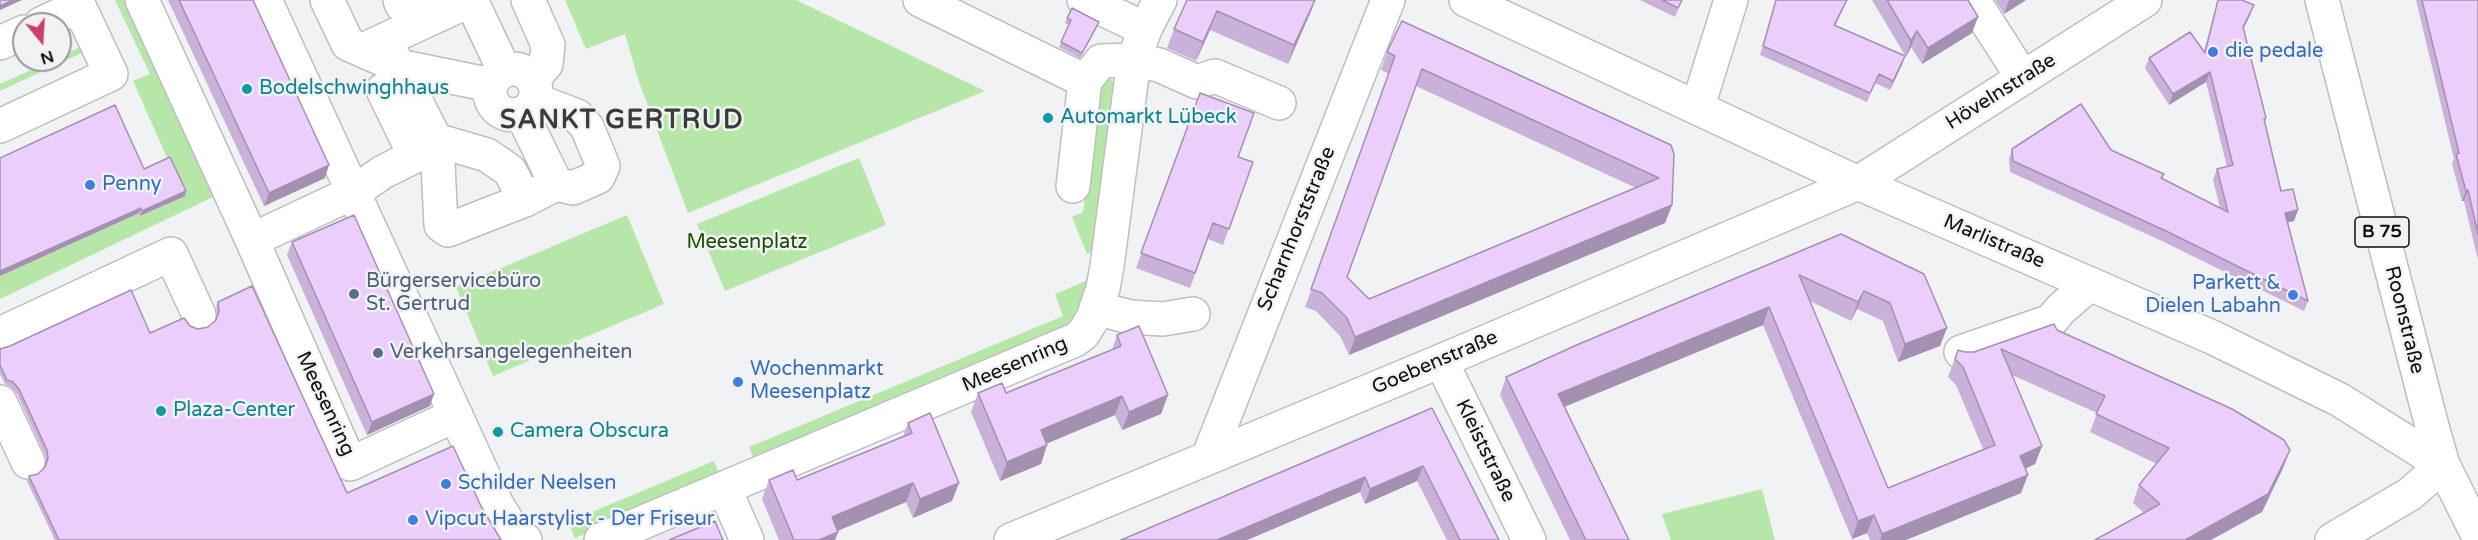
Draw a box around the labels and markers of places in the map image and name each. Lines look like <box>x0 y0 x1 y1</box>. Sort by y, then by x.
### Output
place label: die pedale <box>2225 40 2323 64</box>
marker: die pedale <box>2206 45 2220 59</box>
place label: Bodelschwinghhaus <box>259 77 449 101</box>
marker: Bodelschwinghhaus <box>240 82 254 96</box>
place label: Automarkt Lübeck <box>1060 106 1237 130</box>
marker: Automarkt Lübeck <box>1041 111 1055 125</box>
place label: Penny <box>102 173 161 197</box>
marker: Penny <box>83 178 97 192</box>
place label: Bürgerservicebüro St. Gertrud <box>366 270 541 317</box>
place label: Parkett & Dielen Labahn <box>2145 272 2281 319</box>
marker: Bürgerservicebüro St. Gertrud <box>347 287 361 301</box>
marker: Parkett & Dielen Labahn <box>2286 288 2300 302</box>
place label: Verkehrsangelegenheiten <box>390 341 632 365</box>
marker: Verkehrsangelegenheiten <box>371 346 385 360</box>
place label: Wochenmarkt Meesenplatz <box>750 358 884 405</box>
marker: Wochenmarkt Meesenplatz <box>731 375 745 389</box>
place label: Plaza-Center <box>173 399 295 423</box>
marker: Plaza-Center <box>154 404 168 418</box>
place label: Camera Obscura <box>510 420 669 444</box>
marker: Camera Obscura <box>491 425 505 439</box>
place label: Schilder Neelsen <box>458 472 616 496</box>
marker: Schilder Neelsen <box>439 477 453 491</box>
place label: Vipcut Haarstylist - Der Friseur <box>425 508 715 532</box>
marker: Vipcut Haarstylist - Der Friseur <box>406 513 420 527</box>

